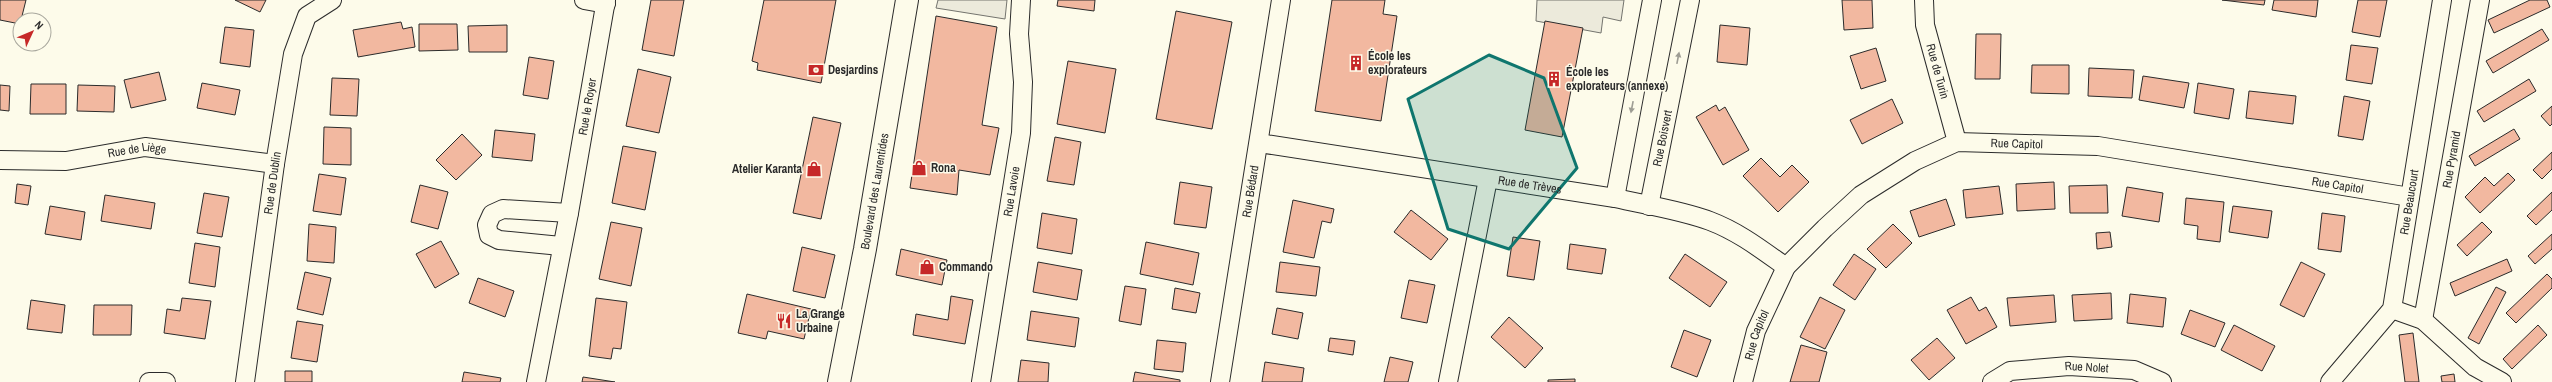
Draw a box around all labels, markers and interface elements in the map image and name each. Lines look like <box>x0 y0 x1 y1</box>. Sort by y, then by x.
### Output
north arrow <box>12 12 52 52</box>
text: N <box>32 18 46 32</box>
street label: Rue de Turin <box>1922 42 1953 101</box>
place label: École les explorateurs <box>1368 48 1428 78</box>
one-way arrow <box>1675 52 1681 64</box>
building icon: École les explorateurs <box>1347 54 1365 72</box>
bank icon: Desjardins <box>807 61 825 79</box>
place label: Desjardins <box>828 62 879 78</box>
place label: École les explorateurs (annexe) <box>1566 64 1668 94</box>
building icon: École les explorateurs (annexe) <box>1545 70 1563 88</box>
street label: Rue le Royer <box>575 76 600 136</box>
one-way arrow <box>1628 101 1634 113</box>
street label: Rue Boisvert <box>1649 109 1676 168</box>
street label: Rue Pyramid <box>2439 130 2465 189</box>
street label: Boulevard des Laurentides <box>857 132 892 251</box>
street label: Rue Capitol <box>1991 135 2043 152</box>
street label: Rue de Liège <box>106 139 167 161</box>
street label: Rue de Dublin <box>260 150 285 215</box>
shop icon: Rona <box>910 159 928 177</box>
shop icon: Atelier Karanta <box>805 160 823 178</box>
place label: Rona <box>931 160 956 176</box>
place label: Atelier Karanta <box>732 161 803 177</box>
street label: Rue Bédard <box>1238 164 1262 219</box>
street label: Rue Lavoie <box>1000 165 1024 218</box>
street label: Rue Beaucourt <box>2396 168 2422 236</box>
street label: Rue de Trèves <box>1497 172 1563 198</box>
street label: Rue Capitol <box>2311 173 2365 197</box>
shop icon: Commando <box>918 258 936 276</box>
place label: Commando <box>939 259 993 275</box>
place label: La Grange Urbaine <box>796 306 845 336</box>
street label: Rue Capitol <box>1741 307 1773 362</box>
restaurant icon: La Grange Urbaine <box>775 312 793 330</box>
street label: Rue Nolet <box>2064 358 2109 376</box>

